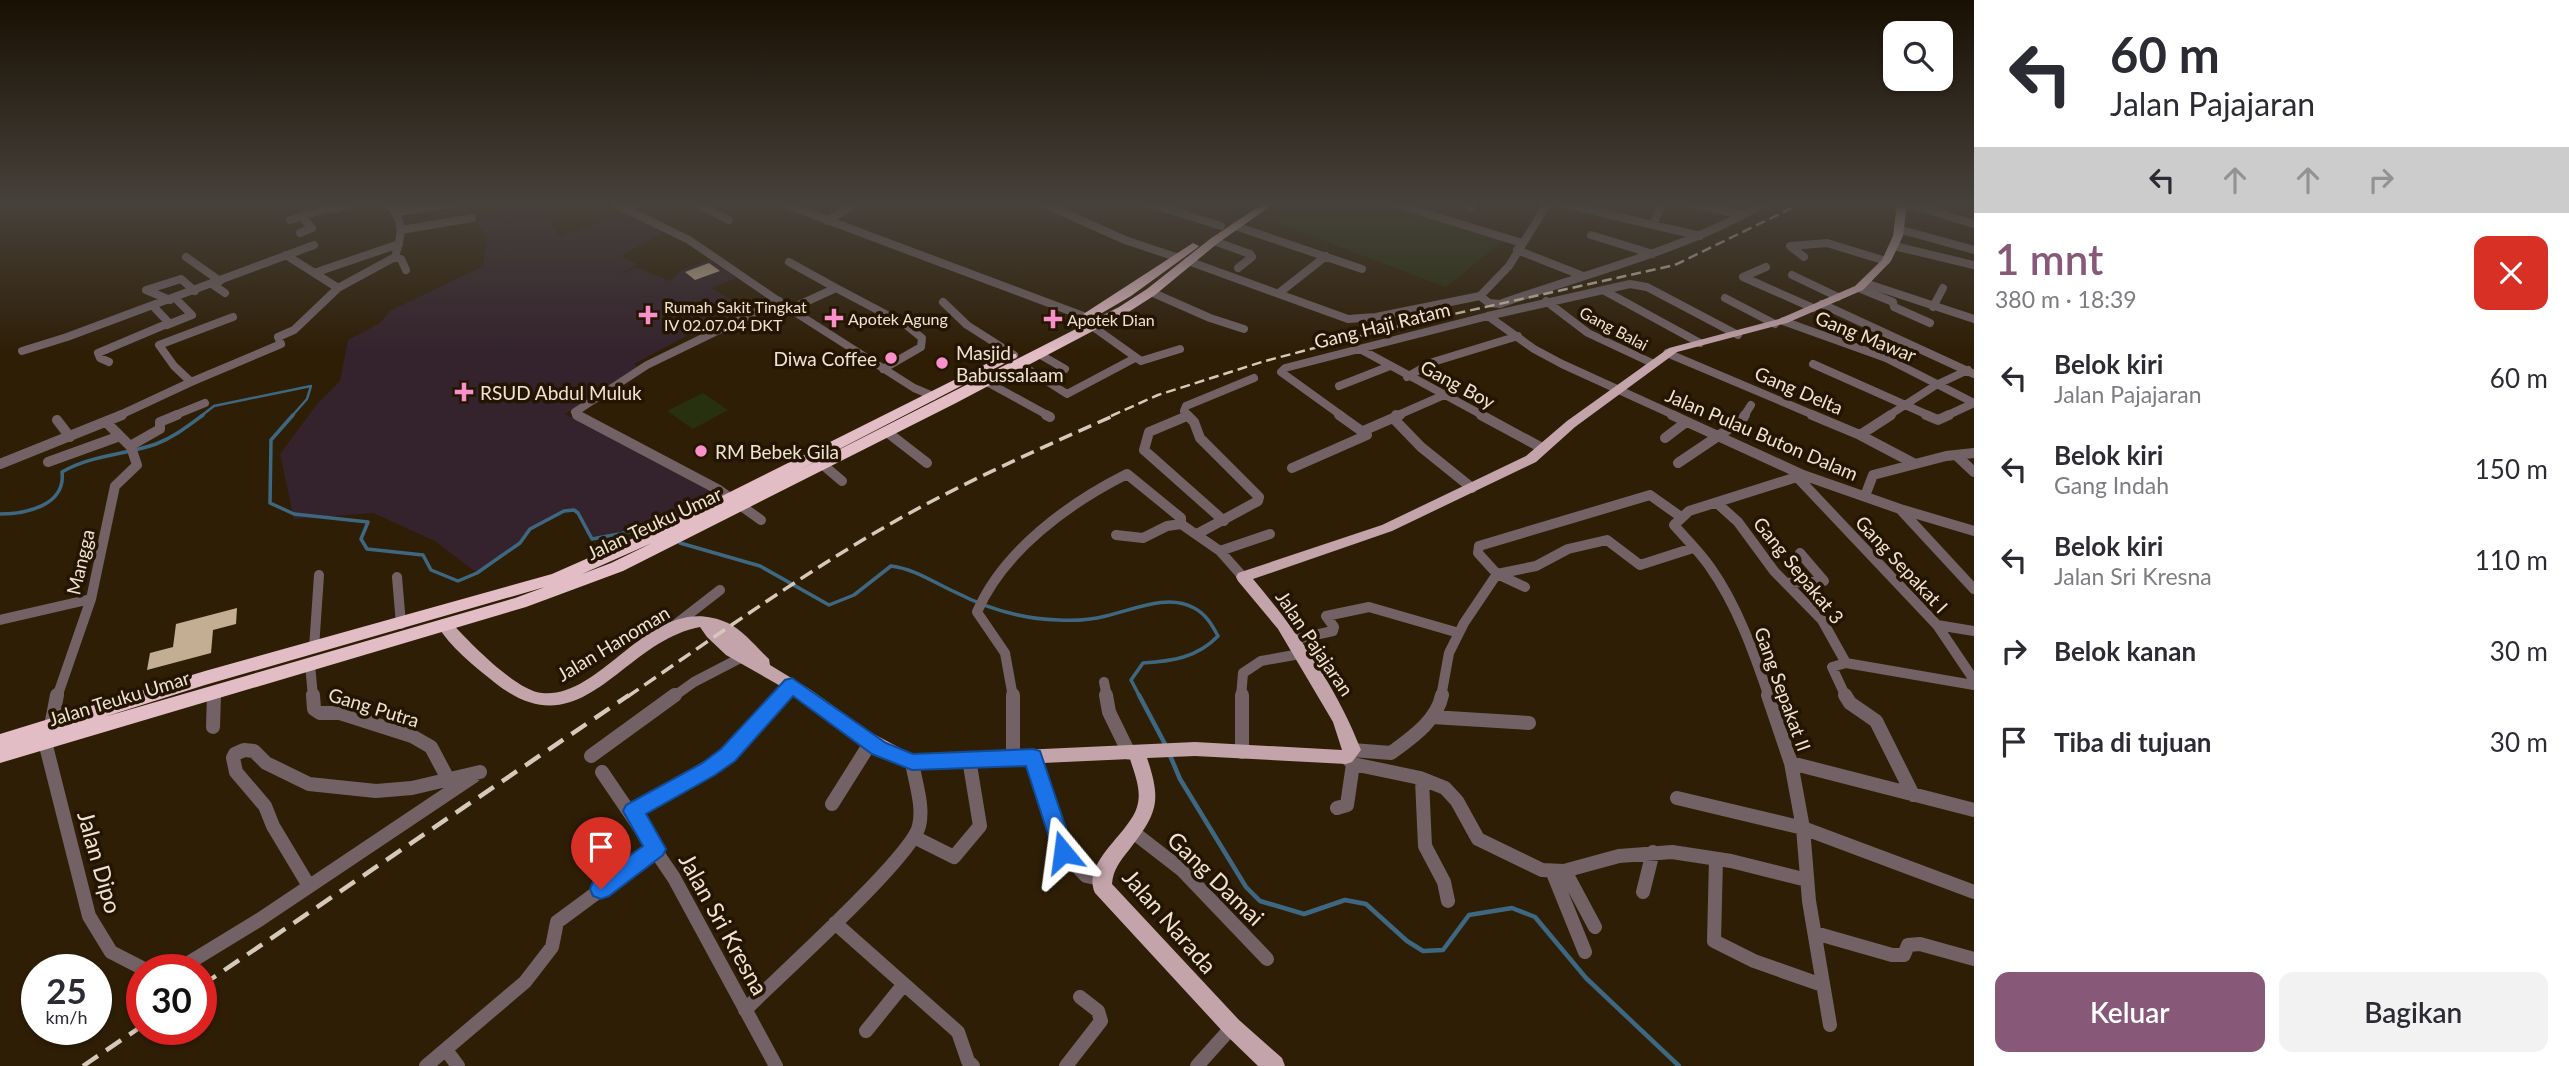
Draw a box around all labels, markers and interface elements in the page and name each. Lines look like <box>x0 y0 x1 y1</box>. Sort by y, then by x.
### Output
map controls <box>1883 21 1953 91</box>
button: search <box>1883 21 1953 91</box>
text: 60 m <box>2110 25 2220 83</box>
icon: left <box>1995 28 2086 119</box>
text: Jalan Pajajaran <box>2110 84 2315 123</box>
icon: left <box>2143 161 2181 199</box>
icon: ahead <box>2216 161 2254 199</box>
icon: ahead <box>2289 161 2327 199</box>
icon: right <box>2362 161 2400 199</box>
text: 1 mnt <box>1995 234 2103 284</box>
button: close <box>2474 236 2548 310</box>
text: 380 m · 18:39 <box>1995 285 2137 313</box>
place label: Rumah Sakit Tingkat IV 02.07.04 DKT <box>664 297 807 334</box>
street label: Gang Haji Ratam <box>1312 297 1452 353</box>
street label: Gang Balai <box>1577 302 1651 354</box>
marker: Rumah Sakit Tingkat IV 02.07.04 DKT <box>638 305 658 325</box>
street label: Gang Mawar <box>1812 305 1920 367</box>
place label: Apotek Agung <box>848 309 948 328</box>
marker: Apotek Agung <box>826 310 842 326</box>
place label: Apotek Dian <box>1067 310 1155 329</box>
marker: Apotek Dian <box>1045 311 1061 327</box>
place label: Masjid Babussalaam <box>956 341 1064 386</box>
place label: Diwa Coffee <box>774 347 877 370</box>
text: Belok kiri <box>2054 348 2163 380</box>
marker: Diwa Coffee <box>883 350 899 366</box>
marker: Masjid Babussalaam <box>934 355 950 371</box>
street label: Gang Boy <box>1417 355 1499 413</box>
icon: left <box>1995 359 2033 397</box>
street label: Gang Delta <box>1751 361 1847 419</box>
text: 60 m <box>2490 362 2548 394</box>
text: Jalan Pajajaran <box>2054 380 2202 408</box>
place label: RSUD Abdul Muluk <box>480 381 642 404</box>
marker: RSUD Abdul Muluk <box>454 382 474 402</box>
street label: Jalan Pulau Buton Dalam <box>1662 383 1862 485</box>
text: Belok kiri <box>2054 439 2163 471</box>
place label: RM Bebek Gila <box>715 440 839 463</box>
marker: RM Bebek Gila <box>693 443 709 459</box>
icon: left <box>1995 450 2033 488</box>
text: 150 m <box>2475 453 2548 485</box>
text: Gang Indah <box>2054 471 2169 499</box>
street label: Jalan Teuku Umar <box>583 482 725 564</box>
street label: Gang Sepakat I <box>1851 510 1953 618</box>
street label: Gang Sepakat 3 <box>1749 512 1849 628</box>
street label: Mangga <box>61 527 99 597</box>
text: Belok kiri <box>2054 530 2163 562</box>
icon: left <box>1995 541 2033 579</box>
text: 110 m <box>2475 544 2548 576</box>
text: Jalan Sri Kresna <box>2054 562 2212 590</box>
street label: Jalan Pajajaran <box>1271 586 1359 700</box>
street label: Jalan Hanoman <box>553 600 673 686</box>
street label: Gang Sepakat II <box>1750 624 1816 754</box>
icon: right <box>1995 632 2033 670</box>
text: Belok kanan <box>2054 635 2196 667</box>
text: 30 m <box>2490 635 2548 667</box>
street label: Jalan Teuku Umar <box>46 666 192 730</box>
street label: Gang Putra <box>326 682 422 732</box>
icon: arrive <box>1995 723 2033 761</box>
text: Tiba di tujuan <box>2054 726 2212 758</box>
text: 30 m <box>2490 726 2548 758</box>
street label: Jalan Dipo <box>72 808 128 916</box>
position arrow <box>1026 815 1100 889</box>
pin <box>571 817 631 889</box>
street label: Gang Damai <box>1162 825 1270 931</box>
icon: arrive <box>582 828 620 866</box>
street label: Jalan Sri Kresna <box>674 848 774 1000</box>
street label: Jalan Narada <box>1117 863 1223 979</box>
speed limit sign: 30 <box>126 954 217 1045</box>
text: 25 <box>46 969 87 1011</box>
button: Keluar <box>1995 972 2265 1052</box>
button: Bagikan <box>2279 972 2548 1052</box>
text: km/h <box>45 1006 88 1028</box>

